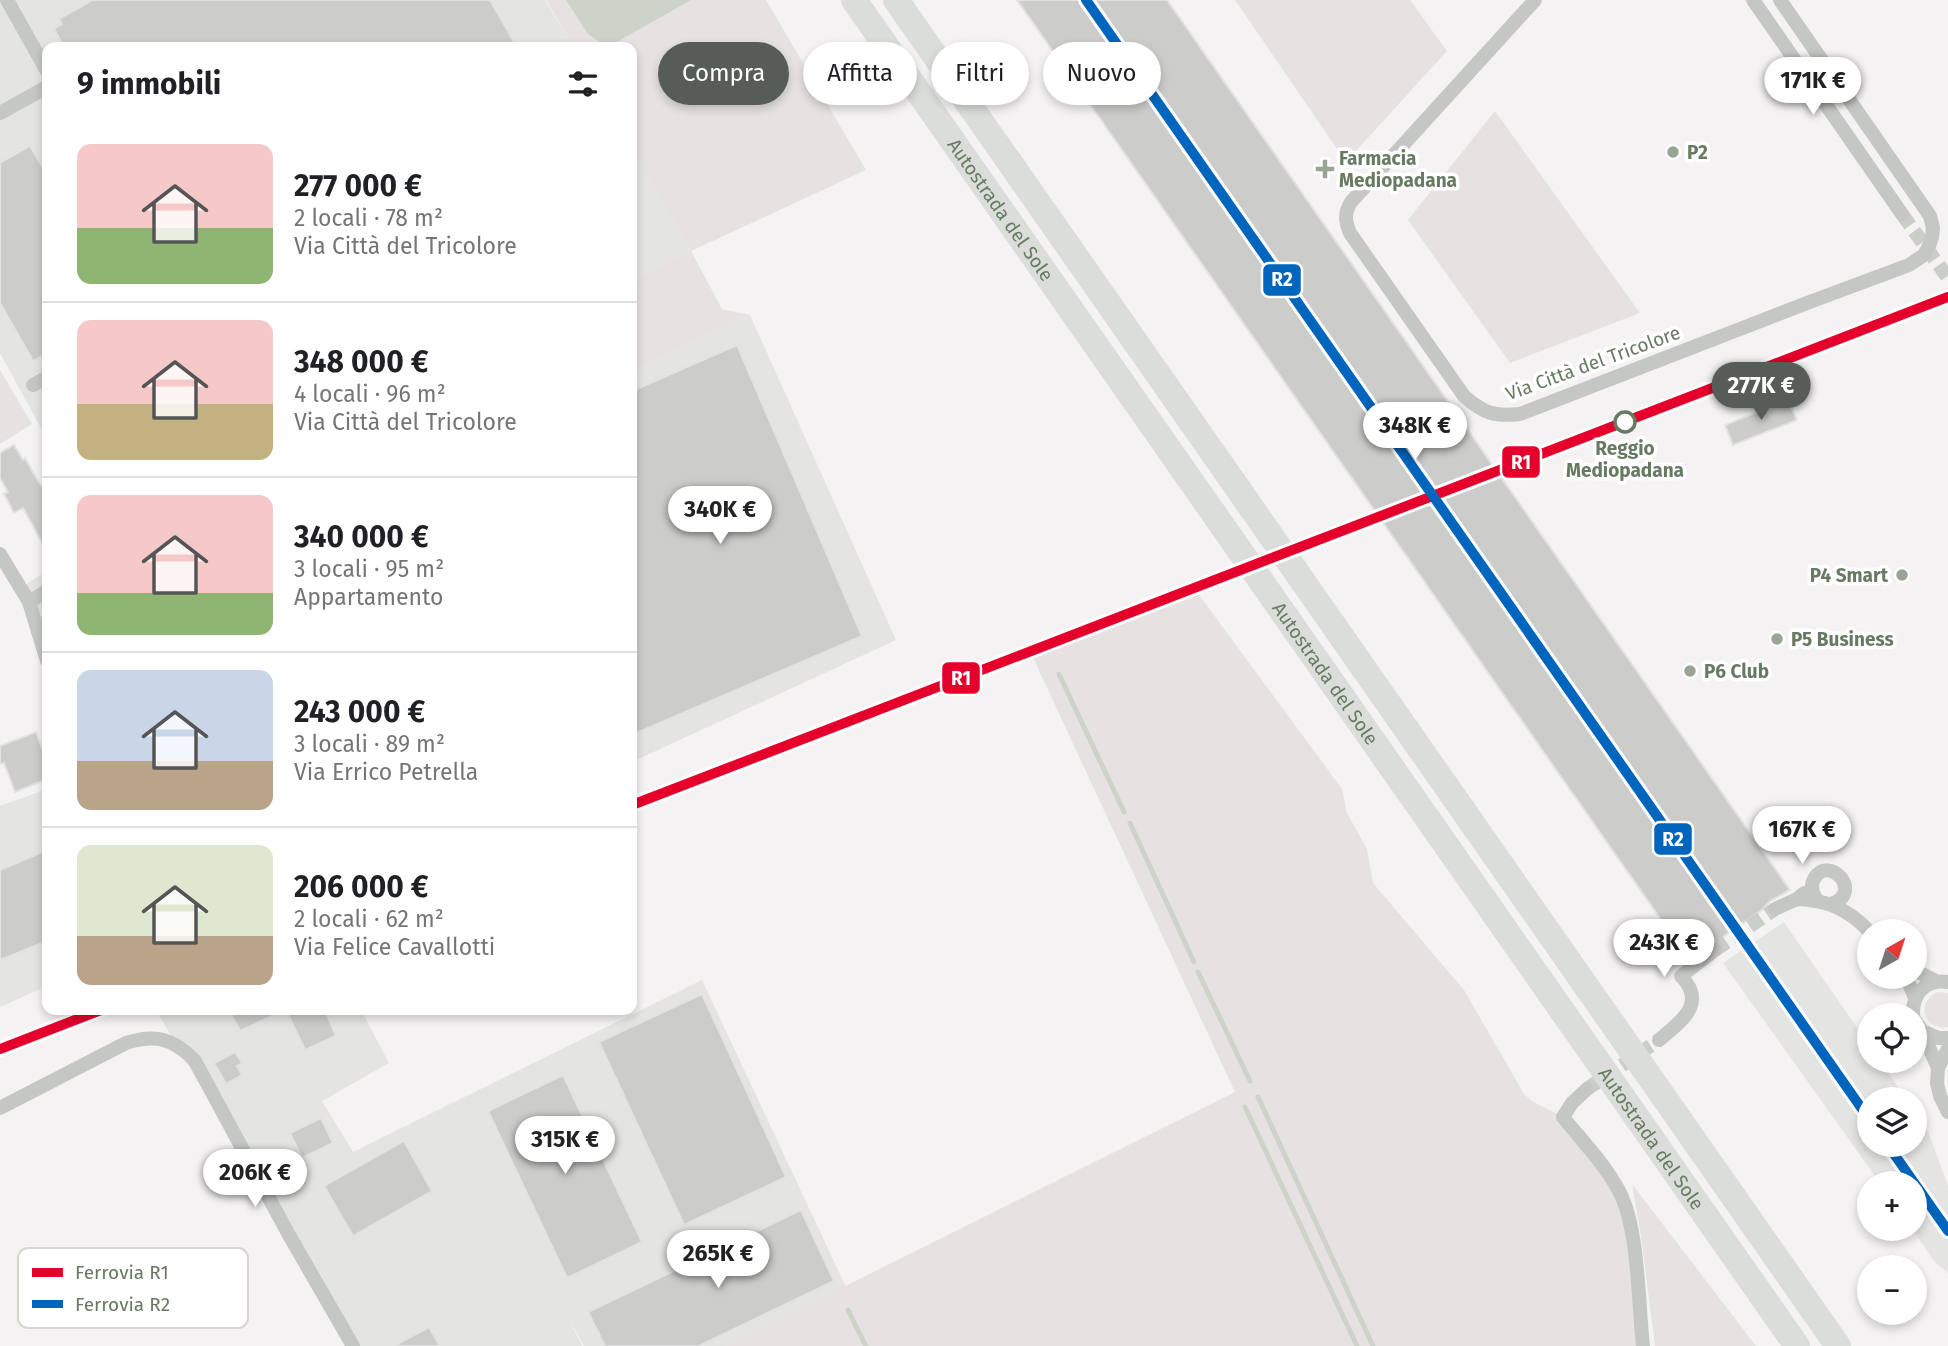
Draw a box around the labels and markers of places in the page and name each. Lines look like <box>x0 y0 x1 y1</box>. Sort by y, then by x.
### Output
pin: 171K € <box>1756 58 1870 117</box>
place label: P2 <box>1687 141 1708 164</box>
marker: P2 <box>1665 144 1681 160</box>
place label: Farmacia Mediopadana <box>1339 147 1457 192</box>
marker: Farmacia Mediopadana <box>1317 161 1333 177</box>
pin: 277K € <box>1704 362 1818 422</box>
pin: 348K € <box>1358 402 1472 462</box>
marker: Reggio Mediopadana <box>1614 411 1636 433</box>
place label: Reggio Mediopadana <box>1566 437 1684 482</box>
pin: 340K € <box>663 486 777 546</box>
place label: P4 Smart <box>1810 564 1889 587</box>
marker: P4 Smart <box>1894 567 1910 583</box>
place label: P5 Business <box>1791 628 1894 651</box>
marker: P5 Business <box>1769 631 1785 647</box>
place label: P6 Club <box>1704 660 1769 683</box>
marker: P6 Club <box>1682 663 1698 679</box>
pin: 167K € <box>1745 806 1859 866</box>
pin: 243K € <box>1607 920 1721 979</box>
pin: 315K € <box>508 1116 622 1176</box>
pin: 206K € <box>198 1150 312 1209</box>
pin: 265K € <box>661 1230 775 1290</box>

